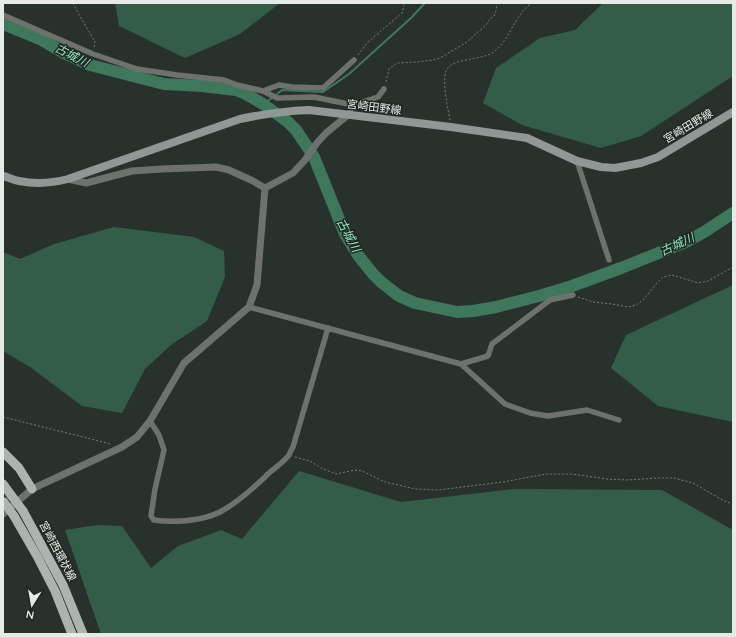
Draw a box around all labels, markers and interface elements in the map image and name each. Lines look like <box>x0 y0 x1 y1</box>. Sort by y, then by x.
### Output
water label: 古城川 <box>53 40 93 71</box>
street label: 宮崎田野線 <box>346 97 402 117</box>
street label: 宮崎田野線 <box>661 106 715 146</box>
water label: 古城川 <box>334 216 365 256</box>
water label: 古城川 <box>658 229 698 258</box>
street label: 宮崎西環状線 <box>36 519 80 583</box>
north arrow <box>12 585 52 625</box>
text: N <box>25 607 35 622</box>

